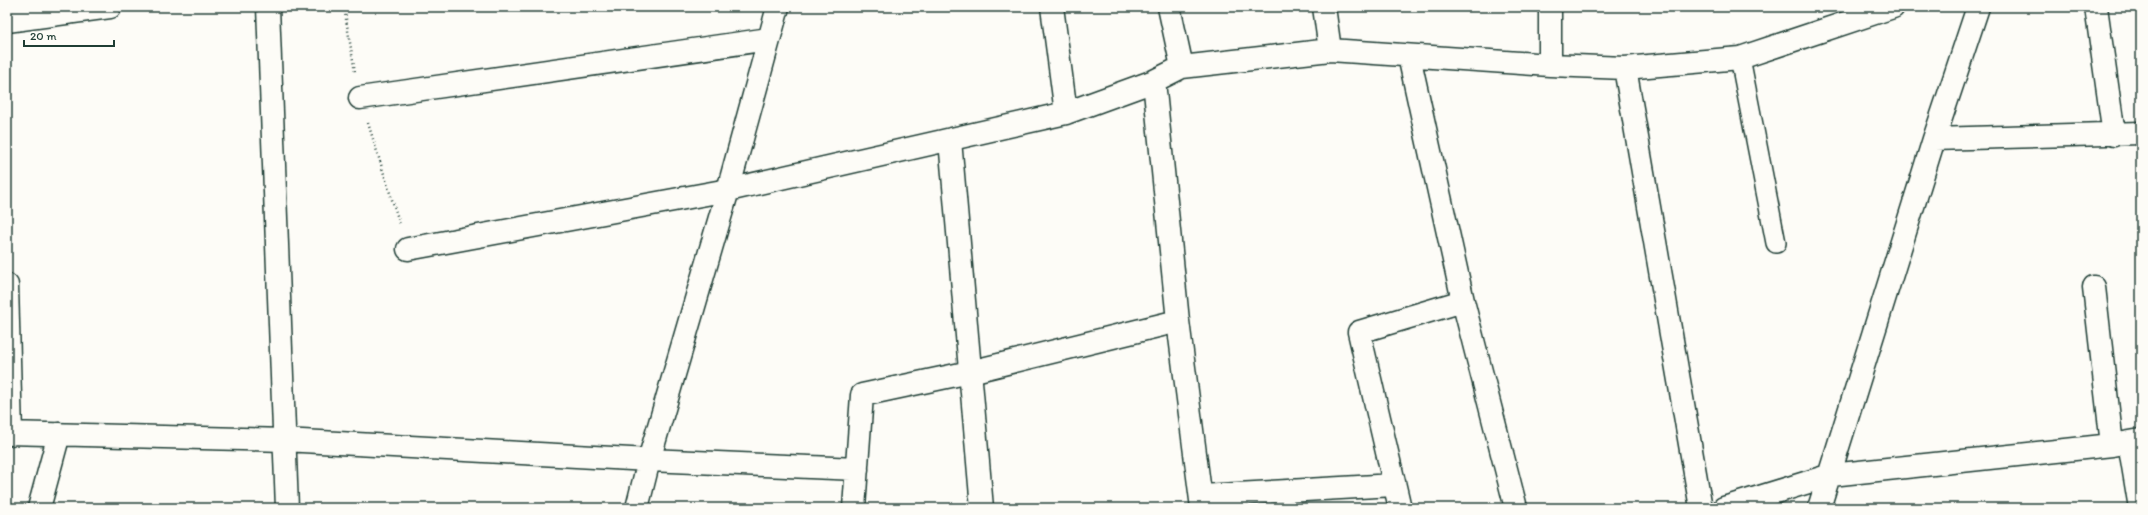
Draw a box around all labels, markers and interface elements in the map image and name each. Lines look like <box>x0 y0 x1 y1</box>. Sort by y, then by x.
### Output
scale bar <box>24 22 114 48</box>
text: 20 m <box>30 29 57 43</box>

